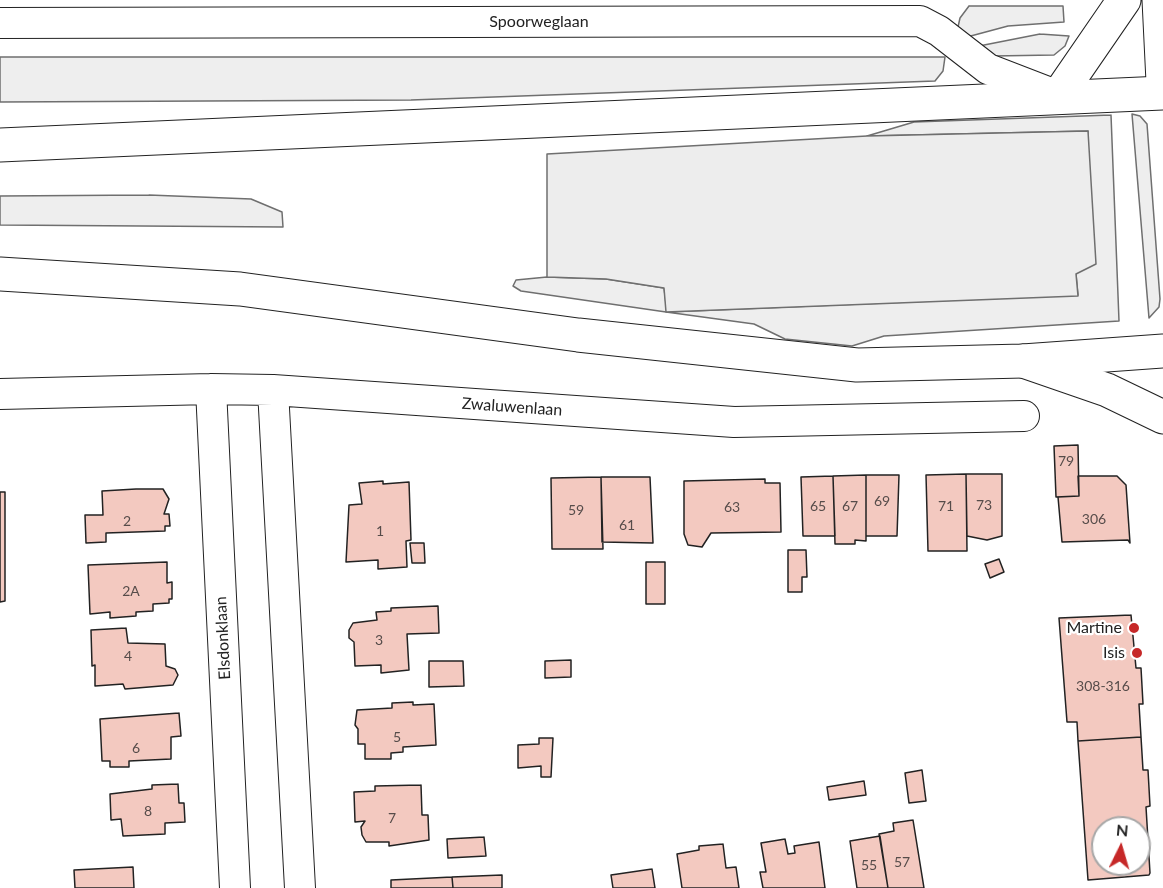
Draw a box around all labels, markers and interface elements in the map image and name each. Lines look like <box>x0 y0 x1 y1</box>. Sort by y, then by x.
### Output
street label: Spoorweglaan <box>489 12 589 32</box>
street label: Zwaluwenlaan <box>461 394 563 420</box>
house number: 79 <box>1058 453 1074 469</box>
house number: 69 <box>874 493 890 509</box>
house number: 73 <box>976 497 992 513</box>
house number: 65 <box>810 498 826 514</box>
house number: 67 <box>842 498 858 514</box>
house number: 71 <box>938 498 954 514</box>
house number: 63 <box>724 499 740 515</box>
house number: 59 <box>568 502 584 518</box>
house number: 306 <box>1082 511 1106 527</box>
house number: 2 <box>123 513 131 529</box>
house number: 61 <box>619 517 635 533</box>
house number: 1 <box>376 523 384 539</box>
house number: 2A <box>122 583 140 599</box>
street label: Elsdonklaan <box>211 596 235 680</box>
place label: Martine <box>1066 618 1122 638</box>
marker: Martine <box>1127 621 1141 635</box>
house number: 3 <box>375 632 383 648</box>
place label: Isis <box>1103 643 1125 663</box>
marker: Isis <box>1130 646 1144 660</box>
house number: 4 <box>124 648 132 664</box>
house number: 308-316 <box>1076 678 1130 694</box>
house number: 5 <box>393 729 401 745</box>
house number: 6 <box>132 740 140 756</box>
house number: 8 <box>144 803 152 819</box>
house number: 7 <box>388 810 396 826</box>
north arrow <box>1091 816 1151 876</box>
text: N <box>1115 820 1129 840</box>
house number: 57 <box>894 854 910 870</box>
house number: 55 <box>861 857 877 873</box>

